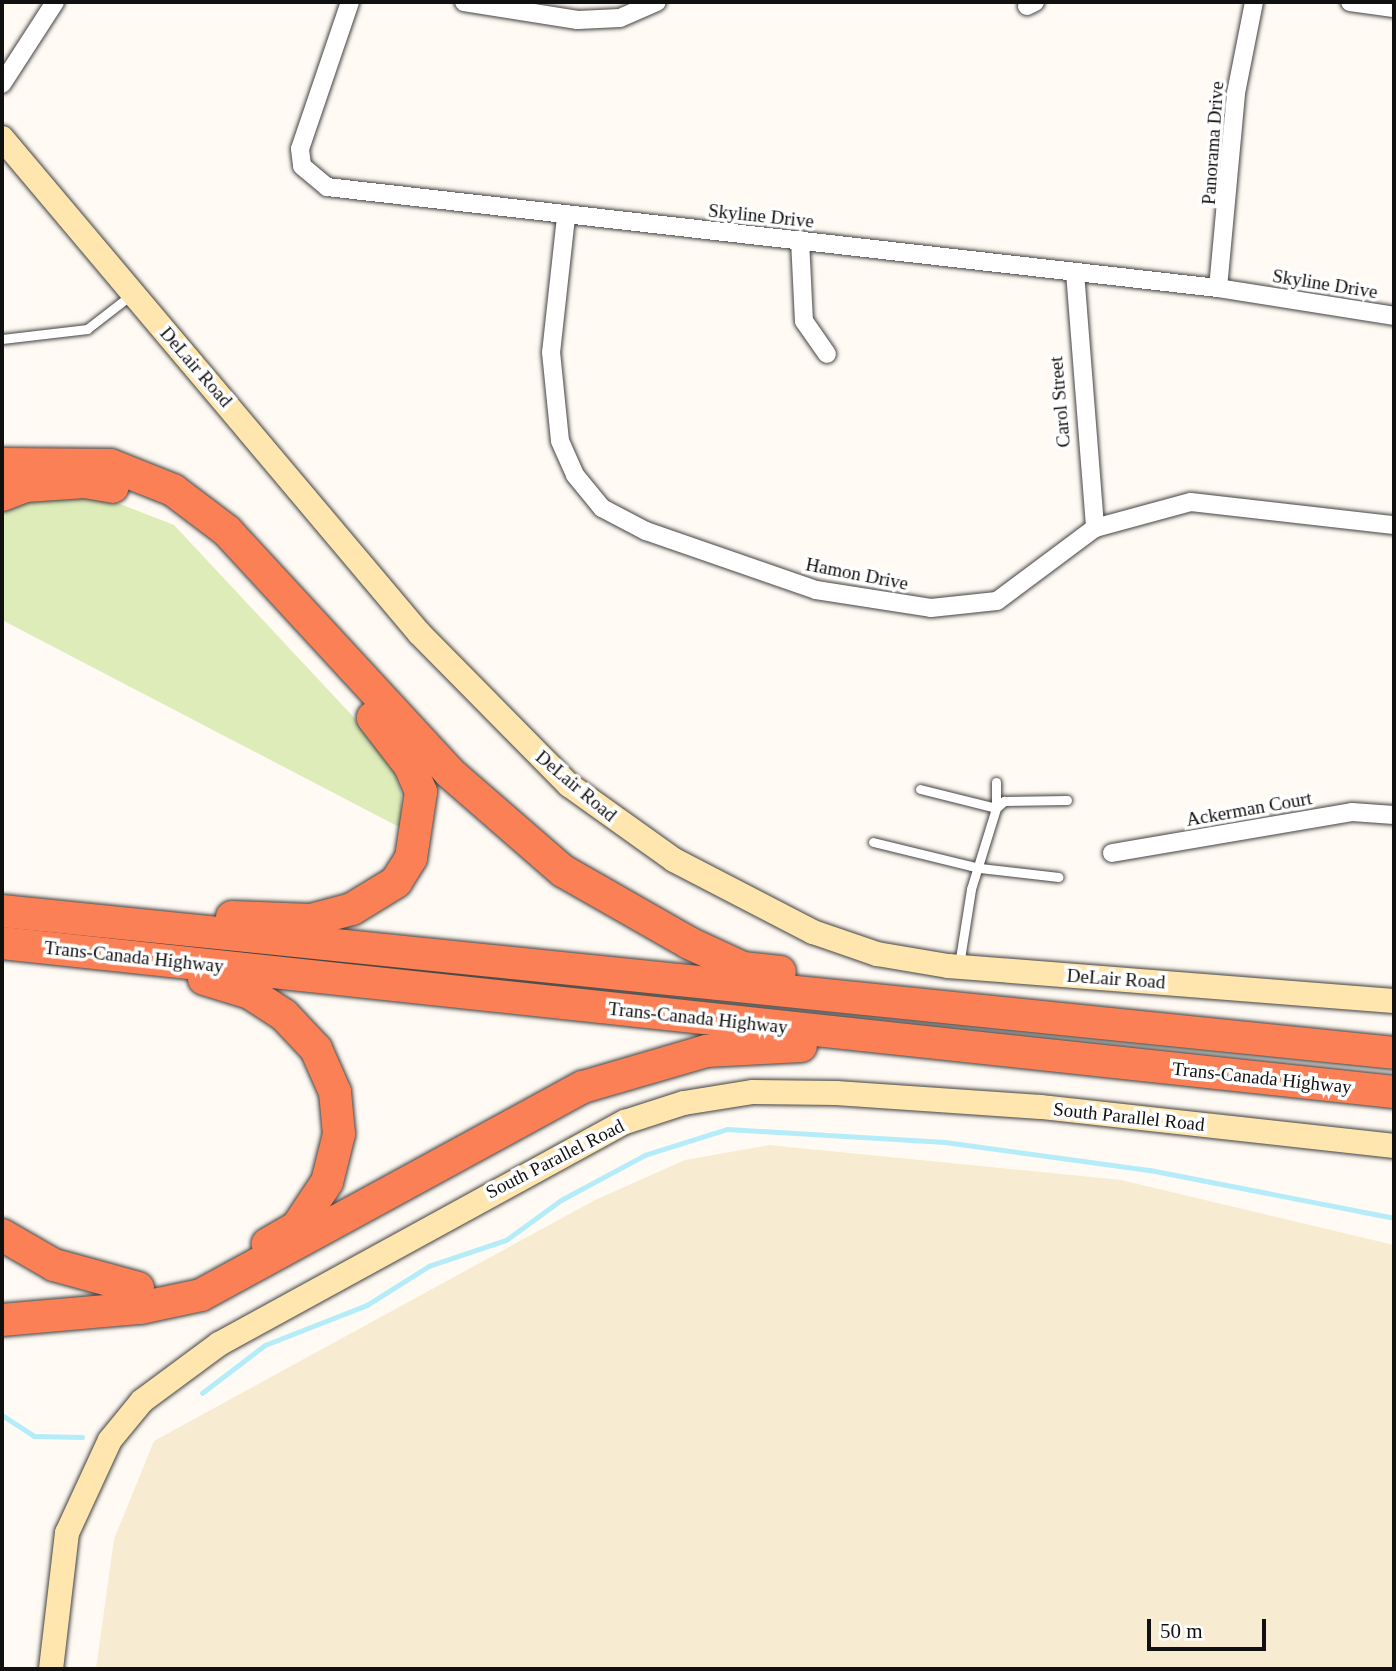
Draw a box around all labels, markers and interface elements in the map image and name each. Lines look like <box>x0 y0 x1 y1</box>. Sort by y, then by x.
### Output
street label: Panorama Drive <box>1197 80 1229 206</box>
street label: Skyline Drive <box>707 199 815 233</box>
street label: Skyline Drive <box>1271 264 1379 304</box>
street label: DeLair Road <box>155 322 237 412</box>
street label: Carol Street <box>1045 356 1075 448</box>
street label: Hamon Drive <box>804 553 910 595</box>
street label: DeLair Road <box>531 746 621 826</box>
street label: Ackerman Court <box>1184 787 1314 831</box>
street label: Trans-Canada Highway <box>43 936 225 978</box>
street label: DeLair Road <box>1066 964 1166 994</box>
street label: Trans-Canada Highway <box>607 997 789 1039</box>
street label: Trans-Canada Highway <box>1171 1057 1353 1099</box>
street label: South Parallel Road <box>1052 1098 1206 1136</box>
street label: South Parallel Road <box>482 1114 628 1204</box>
scale bar <box>1151 1604 1270 1648</box>
text: 50 m <box>1160 1619 1203 1643</box>

